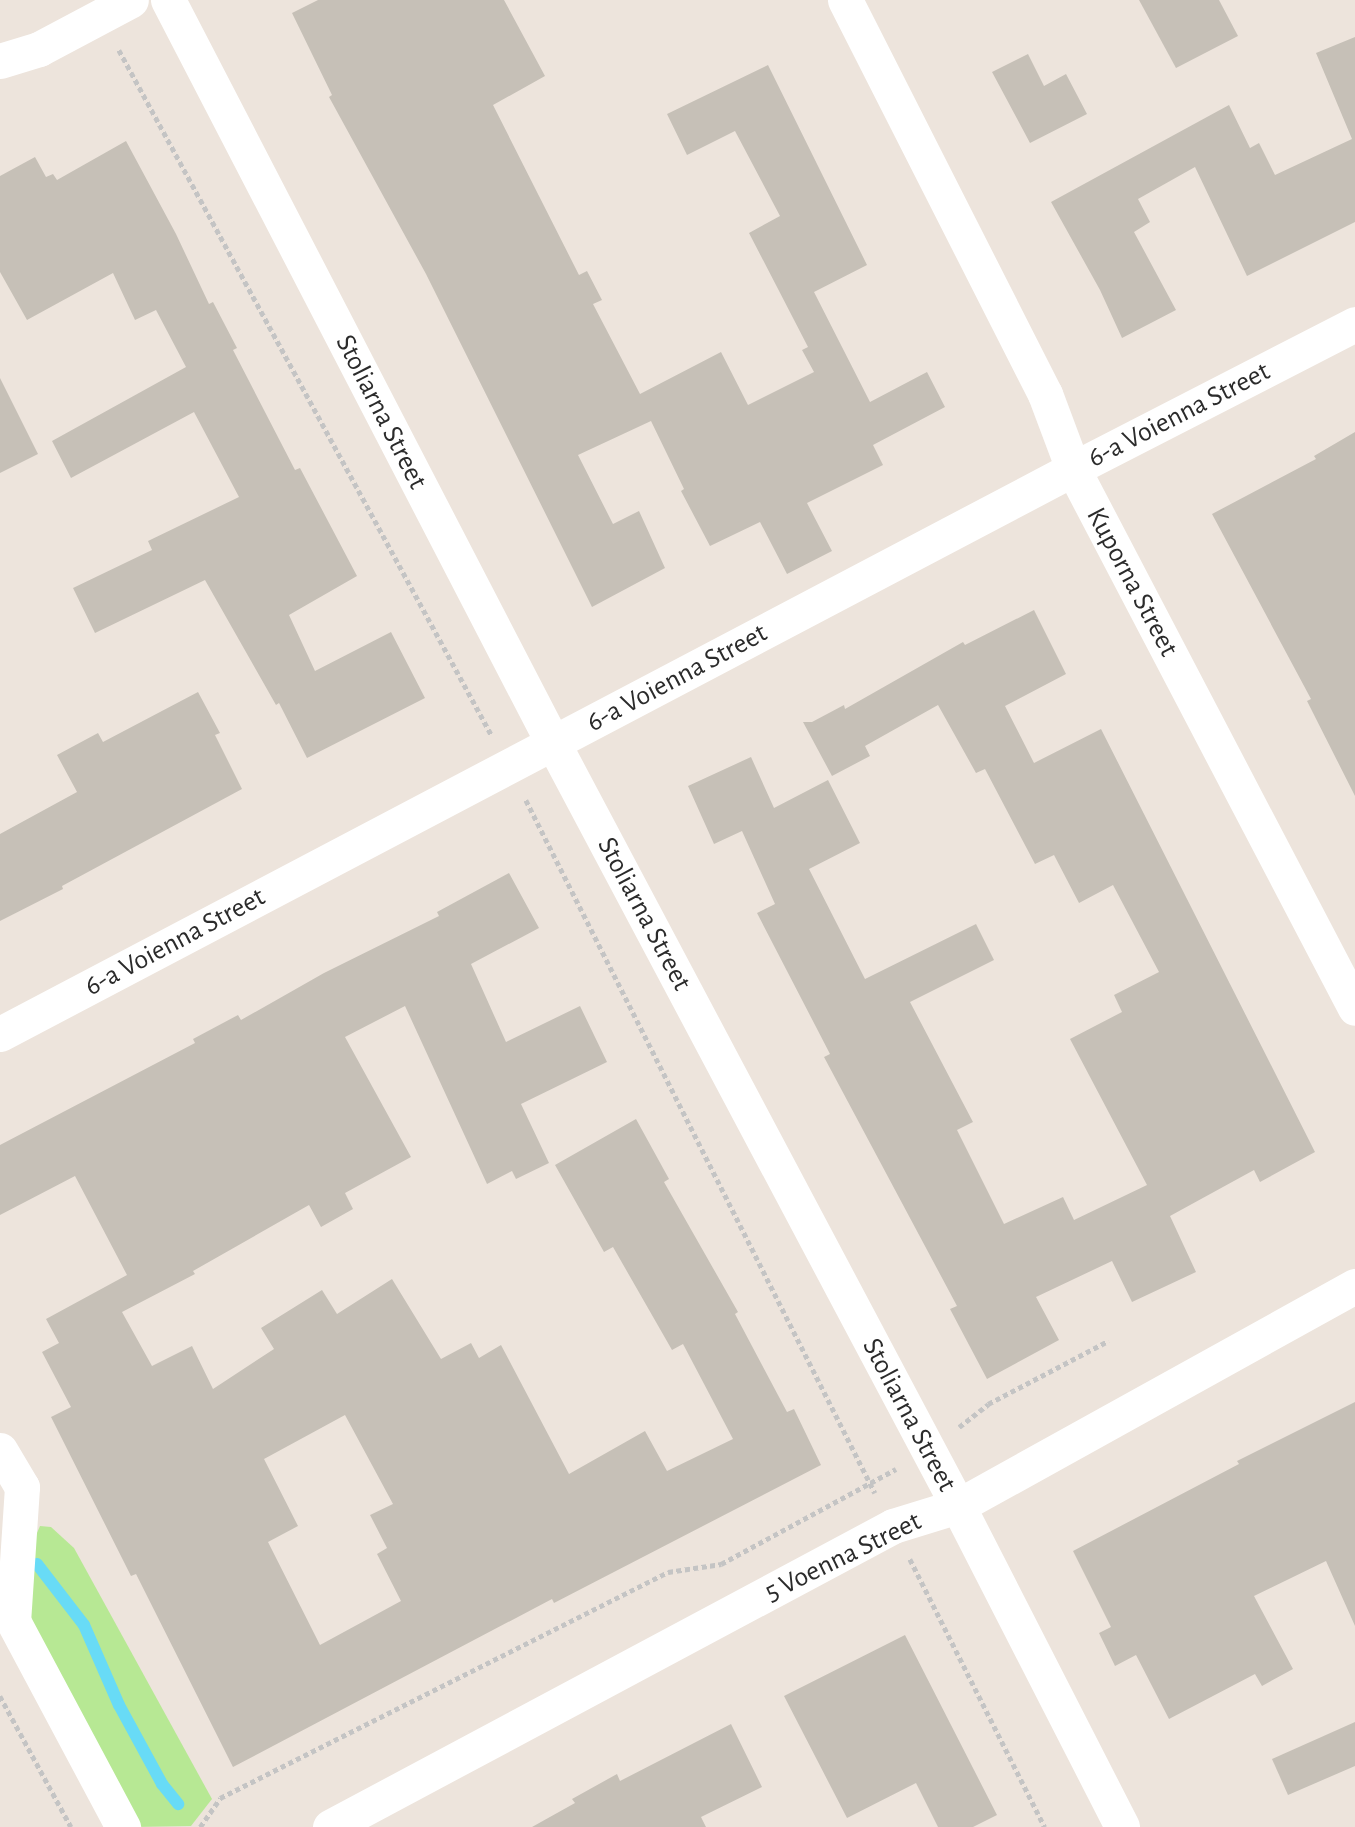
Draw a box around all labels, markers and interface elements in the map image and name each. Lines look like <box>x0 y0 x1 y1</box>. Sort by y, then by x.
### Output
street label: Stoliarna Street <box>328 329 434 495</box>
street label: 6-a Voienna Street <box>1083 355 1275 475</box>
street label: Kuporna Street <box>1079 502 1185 662</box>
street label: 6-a Voienna Street <box>581 616 773 740</box>
street label: Stoliarna Street <box>590 832 698 996</box>
street label: 6-a Voienna Street <box>79 880 271 1004</box>
street label: Stoliarna Street <box>855 1333 963 1497</box>
street label: 5 Voenna Street <box>759 1505 927 1609</box>

